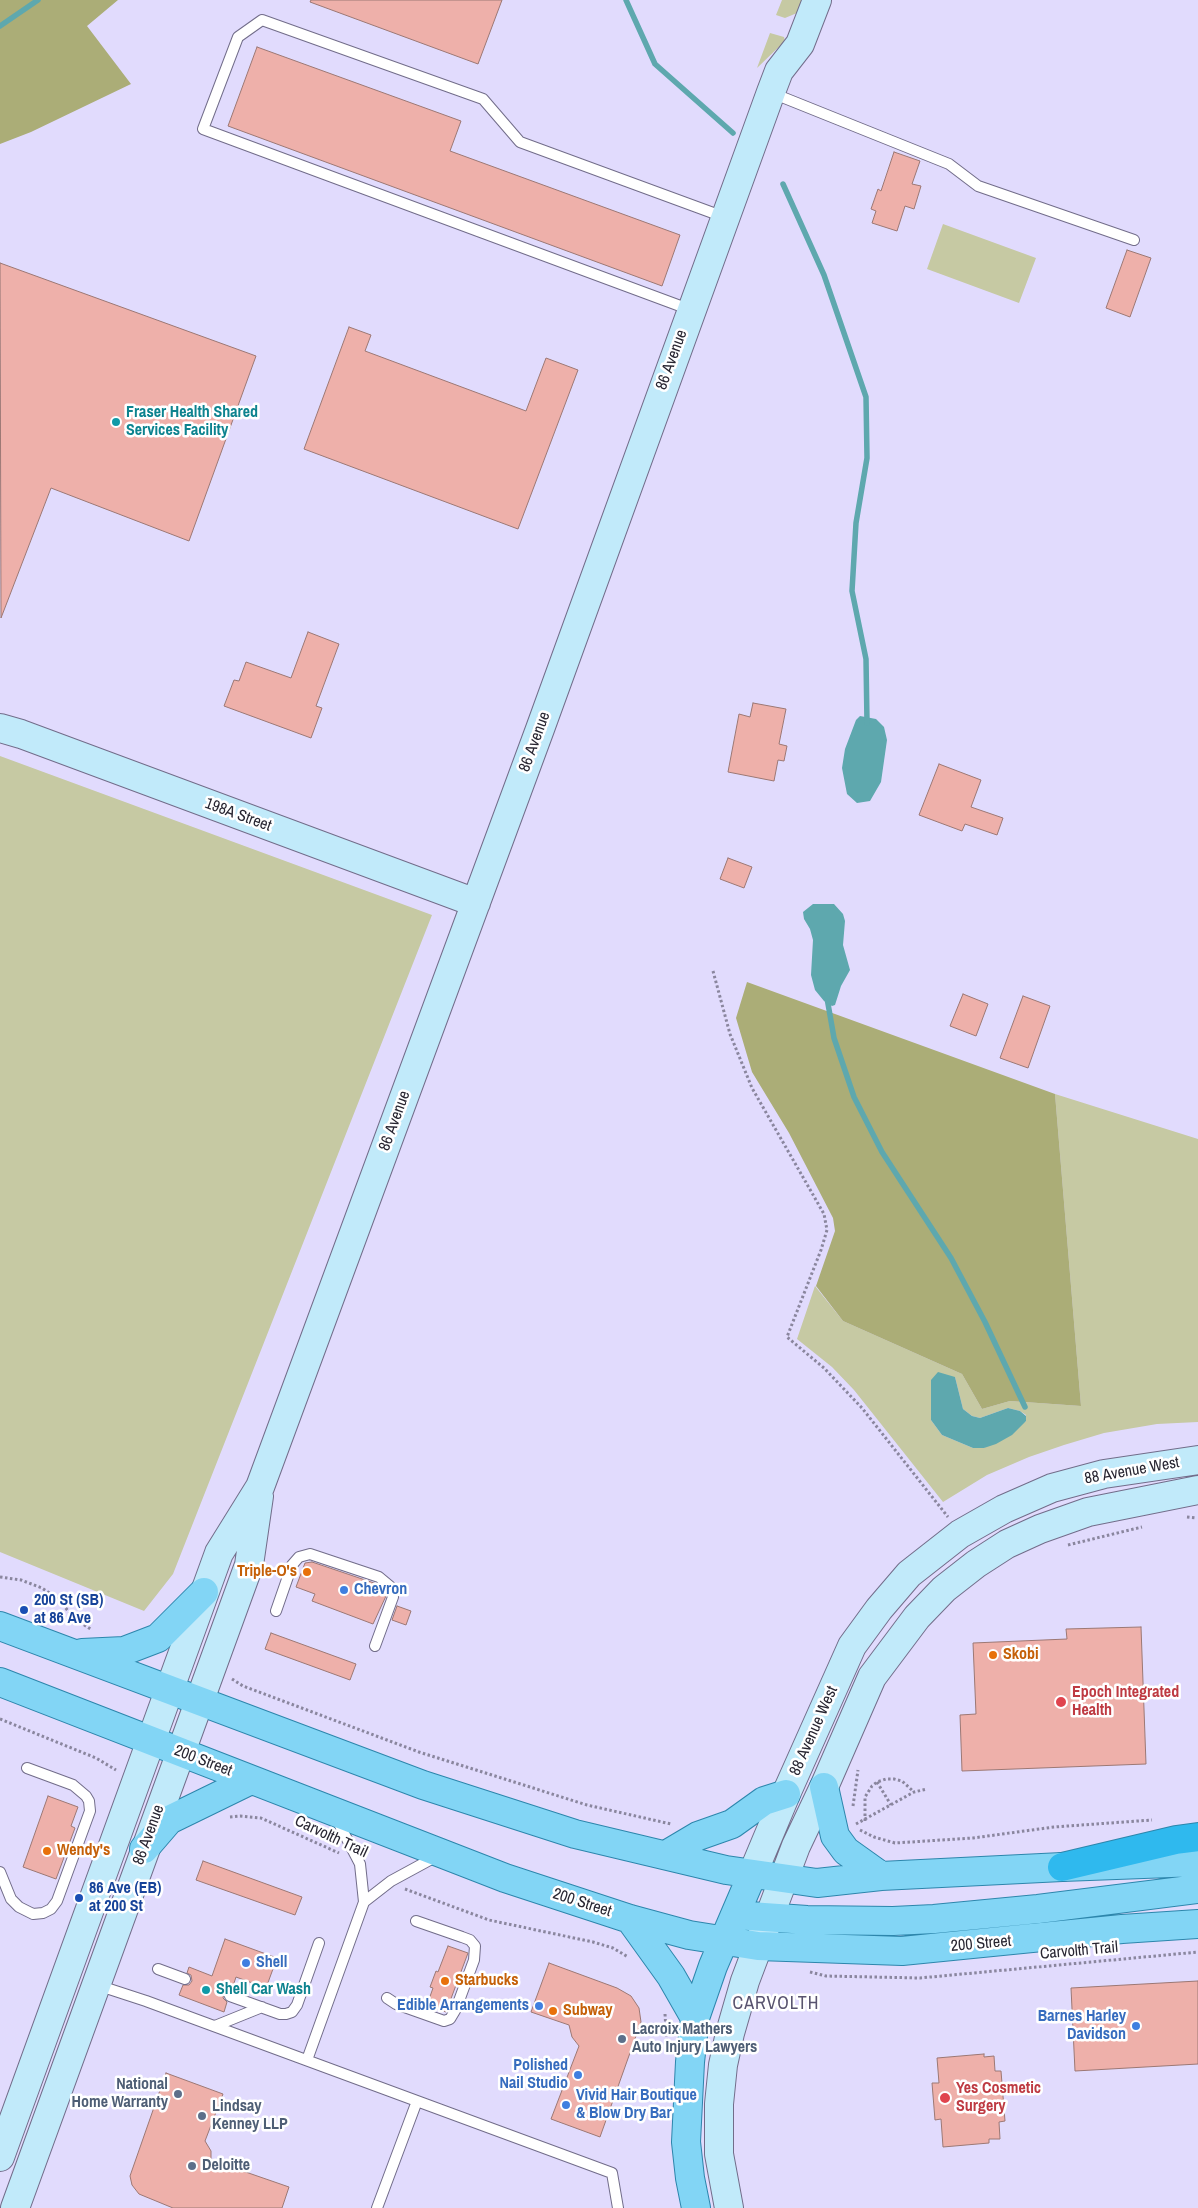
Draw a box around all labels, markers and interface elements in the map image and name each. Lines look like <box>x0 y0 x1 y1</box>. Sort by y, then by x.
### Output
street label: 86 Avenue <box>652 327 692 393</box>
place label: Fraser Health Shared Services Facility <box>126 403 258 441</box>
marker: Fraser Health Shared Services Facility <box>110 416 122 428</box>
street label: 86 Avenue <box>515 709 555 775</box>
street label: 198A Street <box>202 794 274 836</box>
street label: 86 Avenue <box>375 1088 415 1154</box>
street label: 88 Avenue West <box>1083 1453 1181 1489</box>
place label: Triple-O's <box>237 1562 297 1582</box>
marker: Triple-O's <box>301 1566 313 1578</box>
place label: Chevron <box>354 1580 407 1600</box>
marker: Chevron <box>338 1584 350 1596</box>
place label: 200 St (SB) at 86 Ave <box>34 1591 103 1629</box>
marker: 200 St (SB) at 86 Ave <box>18 1604 30 1616</box>
place label: Skobi <box>1003 1645 1039 1665</box>
marker: Skobi <box>987 1649 999 1661</box>
street label: 88 Avenue West <box>786 1683 842 1779</box>
place label: Epoch Integrated Health <box>1072 1683 1179 1721</box>
marker: Epoch Integrated Health <box>1054 1695 1068 1709</box>
street label: 200 Street <box>171 1741 235 1781</box>
street label: 86 Avenue <box>129 1802 169 1868</box>
street label: Carvolth Trail <box>291 1812 371 1862</box>
place label: Wendy's <box>57 1841 110 1861</box>
marker: Wendy's <box>41 1845 53 1857</box>
place label: 86 Ave (EB) at 200 St <box>89 1879 161 1917</box>
street label: 200 Street <box>550 1885 614 1921</box>
marker: 86 Ave (EB) at 200 St <box>73 1892 85 1904</box>
street label: 200 Street <box>950 1932 1012 1956</box>
street label: Carvolth Trail <box>1039 1938 1119 1964</box>
place label: Shell <box>256 1953 287 1973</box>
marker: Shell <box>240 1957 252 1969</box>
place label: Starbucks <box>455 1971 518 1991</box>
marker: Starbucks <box>439 1975 451 1987</box>
place label: Shell Car Wash <box>216 1980 311 2000</box>
marker: Shell Car Wash <box>200 1984 212 1996</box>
district label: CARVOLTH <box>731 1993 821 2015</box>
place label: Edible Arrangements <box>397 1996 529 2016</box>
marker: Edible Arrangements <box>533 2000 545 2012</box>
place label: Subway <box>563 2001 613 2021</box>
marker: Subway <box>547 2005 559 2017</box>
place label: Barnes Harley Davidson <box>1038 2007 1126 2045</box>
place label: Lacroix Mathers Auto Injury Lawyers <box>632 2020 757 2058</box>
marker: Barnes Harley Davidson <box>1130 2020 1142 2032</box>
marker: Lacroix Mathers Auto Injury Lawyers <box>616 2033 628 2045</box>
place label: Polished Nail Studio <box>499 2056 568 2094</box>
marker: Polished Nail Studio <box>572 2069 584 2081</box>
place label: National Home Warranty <box>72 2075 168 2113</box>
place label: Yes Cosmetic Surgery <box>956 2079 1041 2117</box>
place label: Vivid Hair Boutique & Blow Dry Bar <box>576 2086 697 2124</box>
marker: National Home Warranty <box>172 2088 184 2100</box>
marker: Yes Cosmetic Surgery <box>938 2091 952 2105</box>
place label: Lindsay Kenney LLP <box>212 2097 288 2135</box>
marker: Vivid Hair Boutique & Blow Dry Bar <box>560 2099 572 2111</box>
marker: Lindsay Kenney LLP <box>196 2110 208 2122</box>
place label: Deloitte <box>202 2156 250 2176</box>
marker: Deloitte <box>186 2160 198 2172</box>

